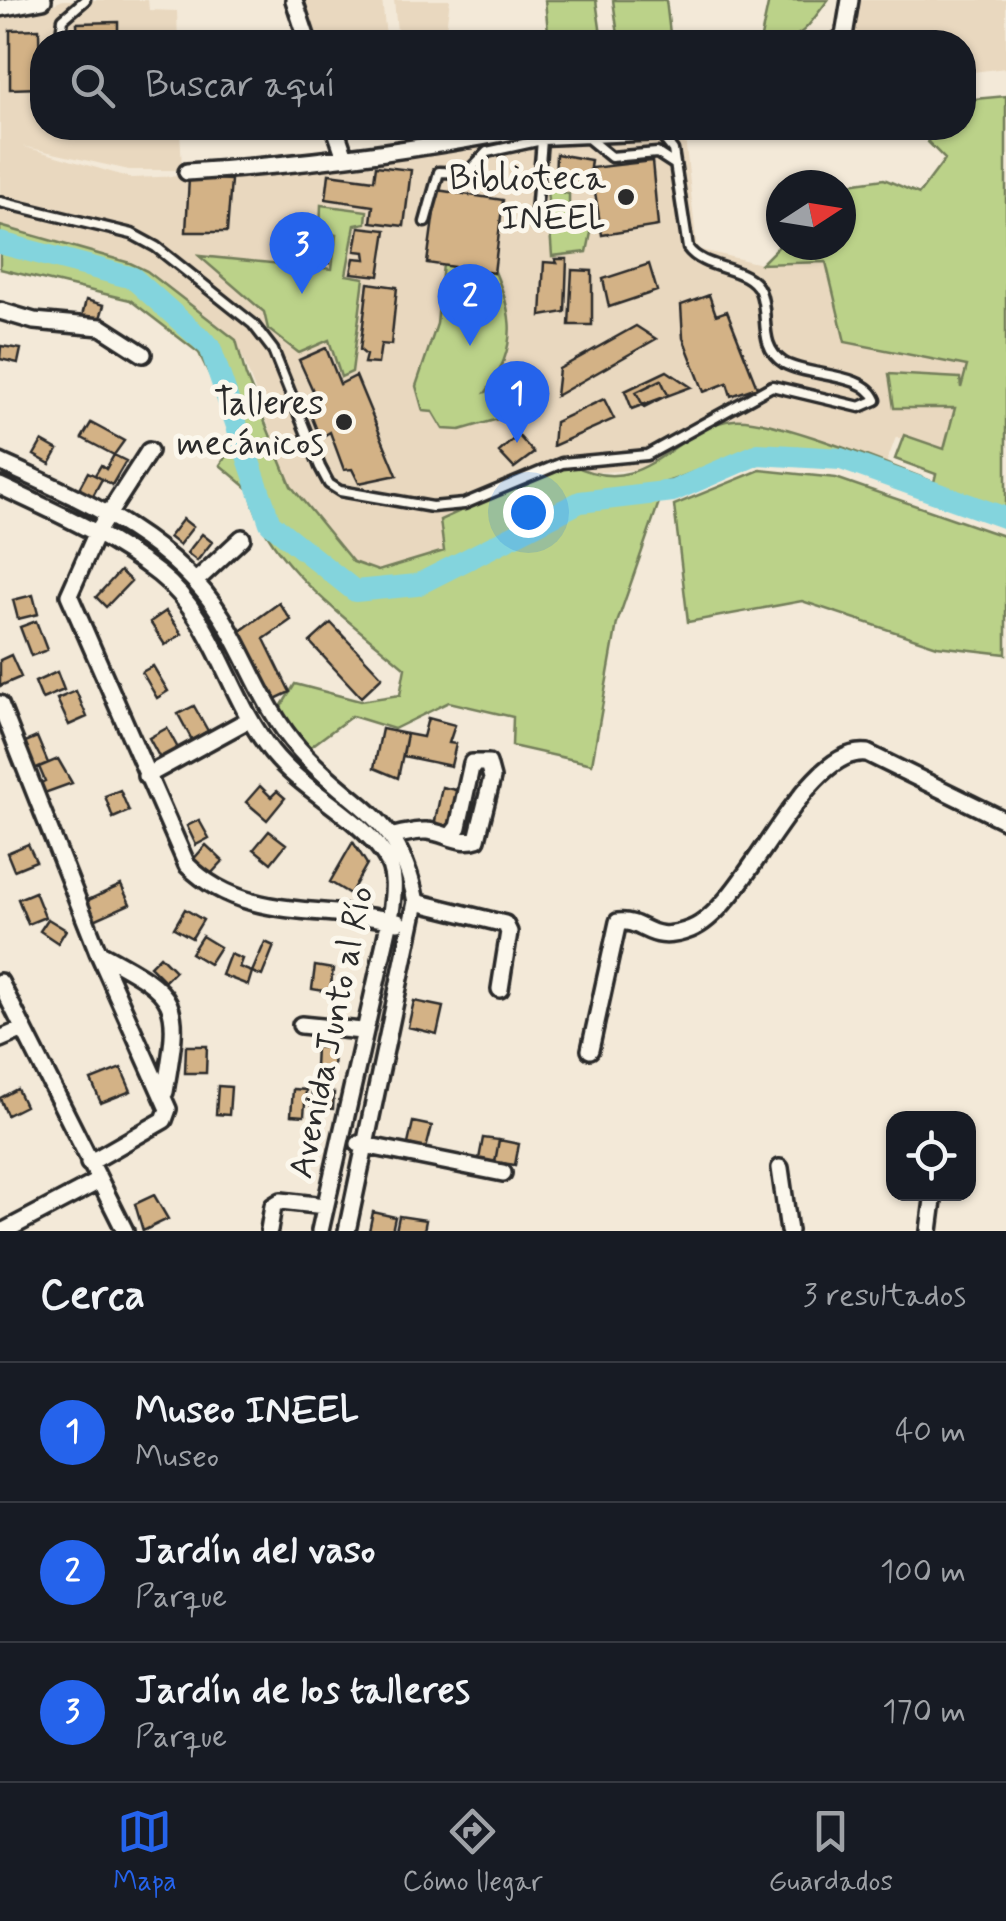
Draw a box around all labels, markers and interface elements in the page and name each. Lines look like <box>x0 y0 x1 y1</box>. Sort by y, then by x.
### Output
search box <box>30 30 976 140</box>
icon: search <box>65 58 120 113</box>
text: Buscar aquí <box>145 61 336 110</box>
place label: Biblioteca INEEL <box>449 156 607 242</box>
north arrow <box>766 170 856 260</box>
marker: Biblioteca INEEL <box>615 186 637 208</box>
pin: 3 <box>270 212 334 294</box>
pin: 2 <box>438 264 502 346</box>
pin: 1 <box>484 360 550 443</box>
place label: Talleres mecánicos <box>177 381 324 467</box>
marker: Talleres mecánicos <box>333 411 355 433</box>
your location <box>503 487 554 538</box>
street label: Avenida Junto al Río <box>279 882 385 1183</box>
map controls <box>886 1111 976 1201</box>
button: locate <box>886 1111 976 1201</box>
text: Cerca <box>40 1269 145 1324</box>
text: 3 resultados <box>803 1275 966 1317</box>
text: Museo INEEL <box>135 1387 359 1436</box>
text: 1 <box>65 1411 80 1453</box>
text: 40 m <box>895 1411 966 1453</box>
text: Museo <box>135 1436 219 1478</box>
text: Jardín del vaso <box>135 1527 376 1576</box>
text: 2 <box>65 1551 80 1593</box>
text: 100 m <box>880 1551 966 1593</box>
text: Parque <box>135 1576 227 1618</box>
text: Jardín de los talleres <box>135 1667 470 1716</box>
text: 3 <box>65 1691 80 1733</box>
text: 170 m <box>882 1691 966 1733</box>
text: Parque <box>135 1716 227 1758</box>
tab: Mapa <box>113 1804 177 1901</box>
tab: Cómo llegar <box>403 1804 543 1901</box>
tab: Guardados <box>769 1804 893 1901</box>

